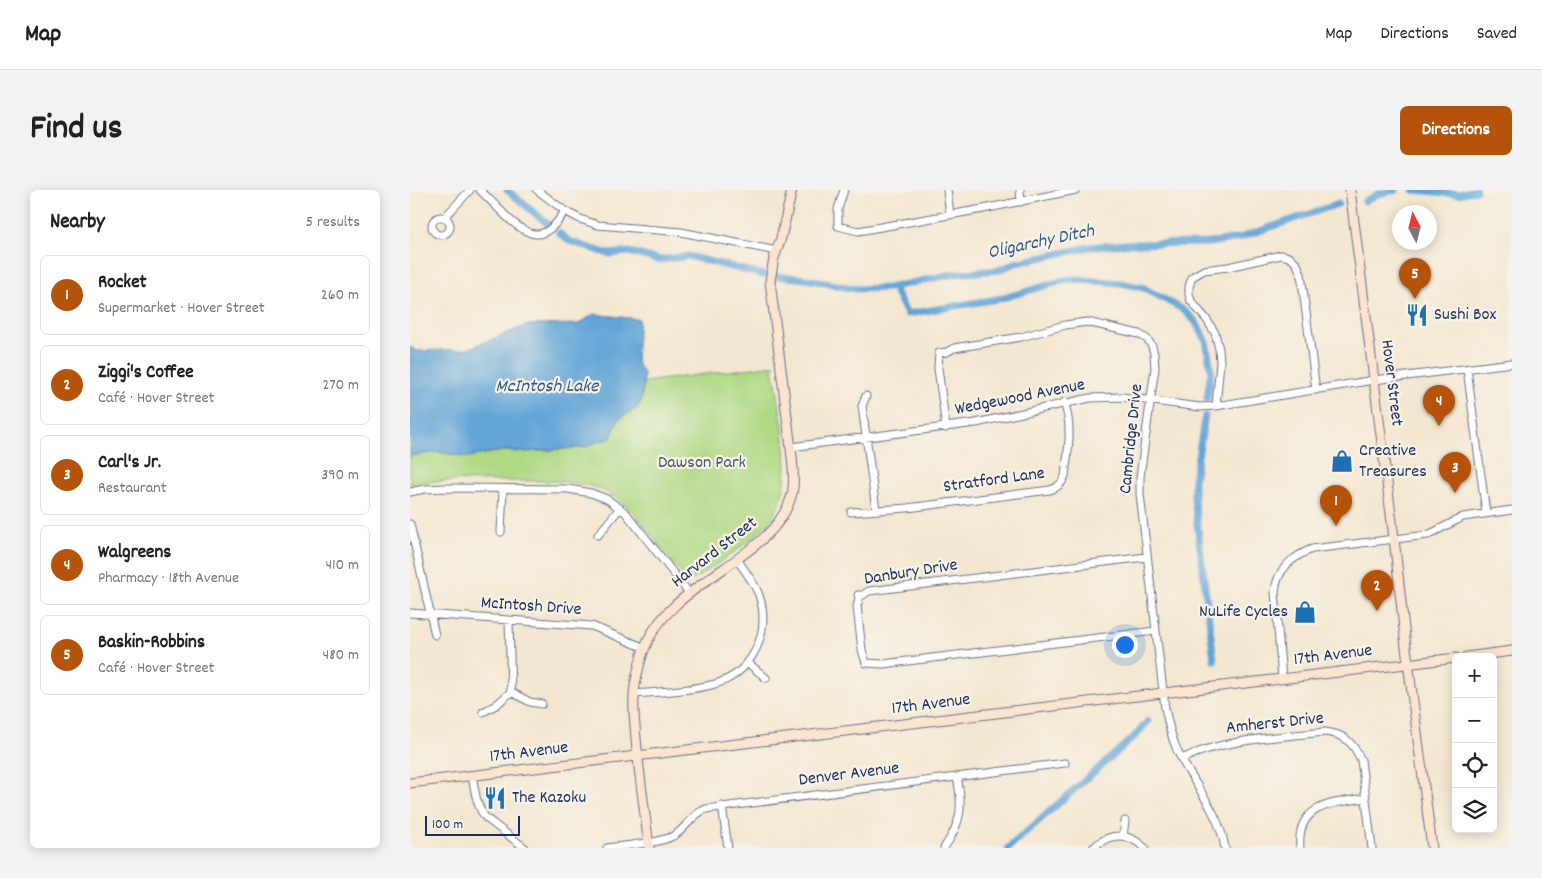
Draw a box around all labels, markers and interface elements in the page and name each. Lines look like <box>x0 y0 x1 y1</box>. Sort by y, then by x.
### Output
text: Map <box>25 18 61 52</box>
text: Map <box>1325 22 1352 47</box>
text: Directions <box>1380 22 1449 47</box>
text: Saved <box>1477 22 1517 47</box>
text: Find us <box>30 105 122 155</box>
button: Directions <box>1400 106 1512 155</box>
north arrow <box>1392 205 1437 250</box>
text: Nearby <box>50 208 105 238</box>
text: 5 results <box>306 211 360 234</box>
water label: Oligarchy Ditch <box>985 218 1098 267</box>
pin: 5 <box>1399 258 1431 299</box>
text: Rocket <box>98 270 147 297</box>
text: 1 <box>65 284 69 307</box>
text: 260 m <box>321 284 359 307</box>
text: Supermarket · Hover Street <box>98 297 265 320</box>
restaurant icon: Sushi Box <box>1404 302 1430 328</box>
place label: Sushi Box <box>1434 303 1496 328</box>
street label: Hover Street <box>1373 338 1409 428</box>
text: Ziggi's Coffee <box>98 360 194 387</box>
street label: Wedgewood Avenue <box>953 373 1087 423</box>
text: 2 <box>64 374 71 397</box>
text: 270 m <box>323 374 359 397</box>
water label: McIntosh Lake <box>496 374 600 401</box>
street label: Cambridge Drive <box>1114 383 1150 495</box>
pin: 4 <box>1423 385 1455 426</box>
text: Café · Hover Street <box>98 387 214 410</box>
place label: Creative Treasures <box>1359 439 1427 485</box>
shop icon: Creative Treasures <box>1329 448 1355 474</box>
text: Carl's Jr. <box>98 450 161 477</box>
park label: Dawson Park <box>658 451 746 476</box>
pin: 3 <box>1439 452 1471 493</box>
street label: Stratford Lane <box>942 462 1046 500</box>
text: 3 <box>63 464 71 487</box>
text: 390 m <box>321 464 359 487</box>
text: Restaurant <box>98 477 167 500</box>
pin: 1 <box>1320 485 1352 526</box>
street label: Harvard Street <box>667 511 764 595</box>
text: Walgreens <box>98 540 171 567</box>
street label: Danbury Drive <box>862 553 960 593</box>
text: 4 <box>64 554 70 577</box>
text: 410 m <box>325 554 359 577</box>
text: Pharmacy · 18th Avenue <box>98 567 239 590</box>
pin: 2 <box>1361 570 1393 611</box>
street label: McIntosh Drive <box>480 591 582 623</box>
shop icon: NuLife Cycles <box>1292 599 1318 625</box>
place label: NuLife Cycles <box>1199 600 1288 625</box>
text: Baskin-Robbins <box>98 630 205 657</box>
your location <box>1112 632 1138 658</box>
street label: 17th Avenue <box>1292 639 1374 673</box>
text: 5 <box>63 644 71 667</box>
text: 480 m <box>323 644 359 667</box>
map controls <box>1452 653 1497 833</box>
button: + <box>1452 653 1497 698</box>
text: Café · Hover Street <box>98 657 214 680</box>
street label: 17th Avenue <box>890 688 972 722</box>
button: − <box>1452 698 1497 743</box>
street label: Amherst Drive <box>1225 706 1325 742</box>
street label: 17th Avenue <box>488 736 570 770</box>
button: locate <box>1452 743 1497 788</box>
street label: Denver Avenue <box>797 756 901 794</box>
restaurant icon: The Kazoku <box>482 785 508 811</box>
place label: The Kazoku <box>512 786 586 811</box>
button: layers <box>1452 788 1497 833</box>
scale bar <box>425 813 520 836</box>
text: 100 m <box>432 815 463 835</box>

